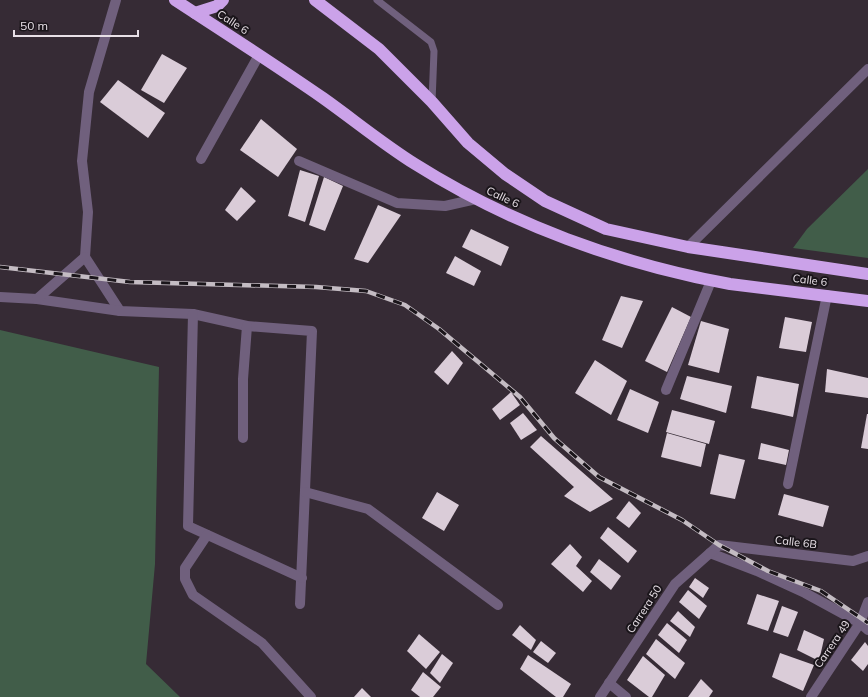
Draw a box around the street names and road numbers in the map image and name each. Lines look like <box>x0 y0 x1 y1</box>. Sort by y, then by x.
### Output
street label: Calle 6 <box>215 7 252 38</box>
street label: Calle 6 <box>484 183 522 211</box>
street label: Calle 6 <box>792 271 828 289</box>
street label: Calle 6B <box>774 532 818 552</box>
street label: Carrera 50 <box>623 582 665 636</box>
street label: Carrera 49 <box>811 618 853 670</box>

